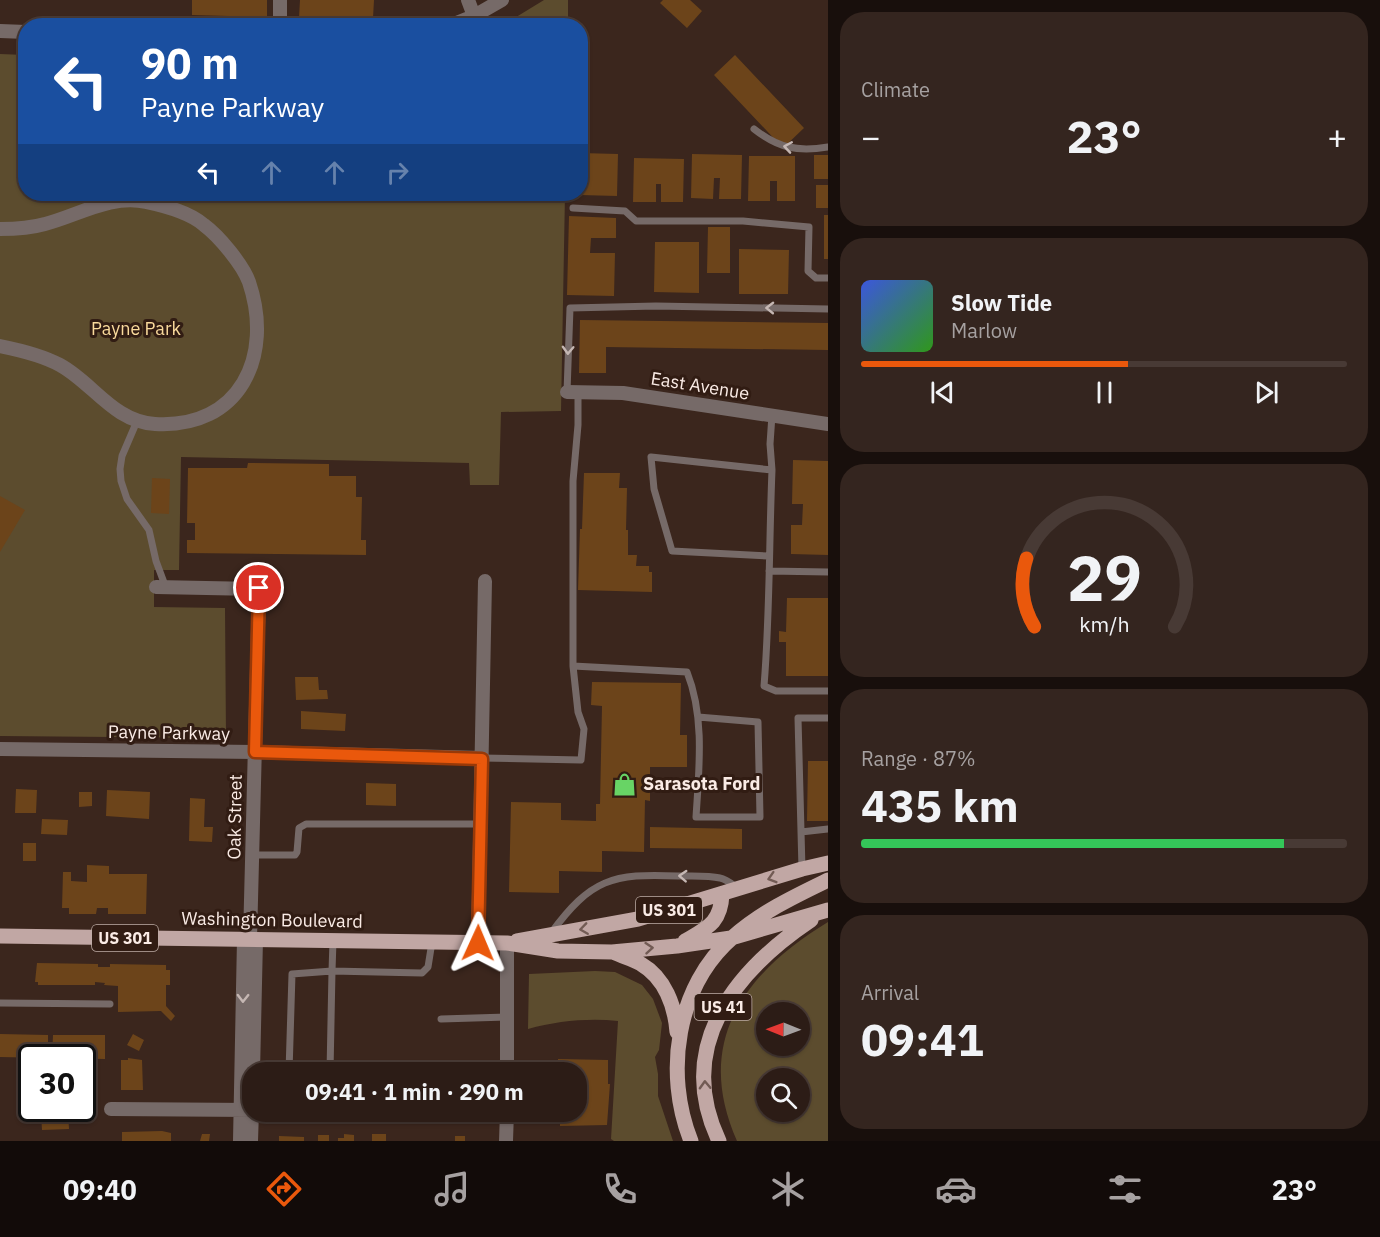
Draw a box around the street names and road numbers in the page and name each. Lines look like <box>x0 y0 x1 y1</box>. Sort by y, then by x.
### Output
street label: East Avenue <box>649 366 751 405</box>
street label: Payne Parkway <box>108 720 230 745</box>
street label: Oak Street <box>222 774 247 860</box>
road number: US 301 <box>636 897 702 923</box>
street label: Washington Boulevard <box>181 906 363 933</box>
road number: US 301 <box>92 925 158 951</box>
road number: US 41 <box>694 994 752 1020</box>

